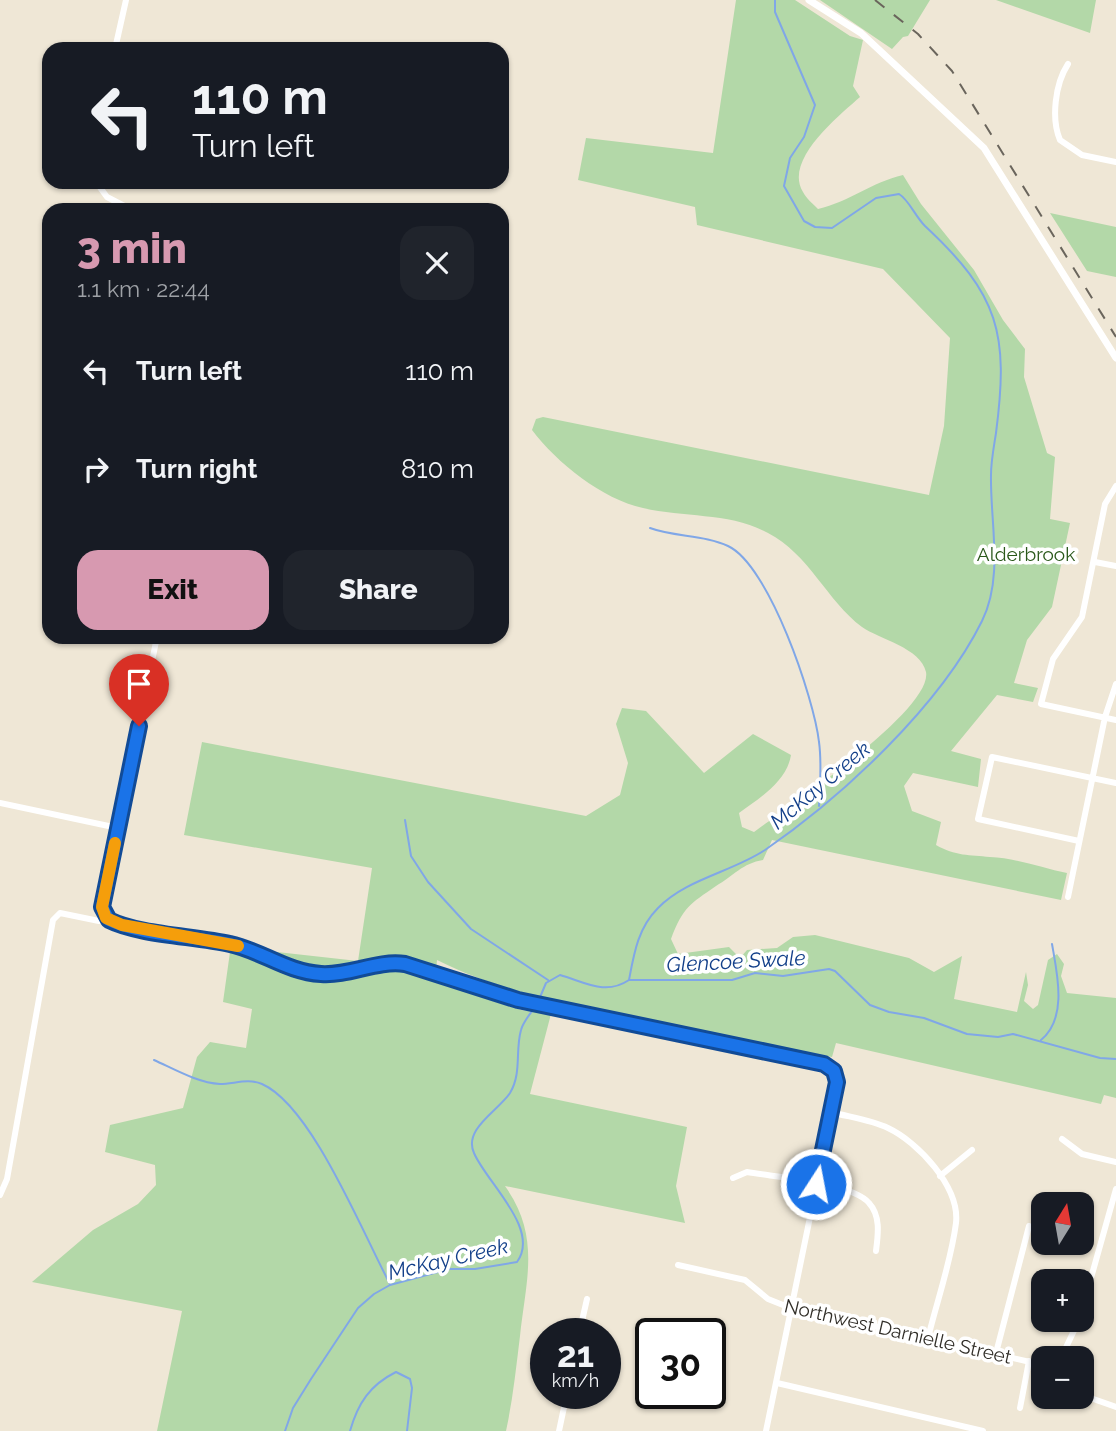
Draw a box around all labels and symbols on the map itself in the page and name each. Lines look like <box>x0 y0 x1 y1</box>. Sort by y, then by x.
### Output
park label: Alderbrook <box>977 543 1075 565</box>
pin <box>109 654 169 726</box>
water label: McKay Creek <box>765 736 875 834</box>
water label: Glencoe Swale <box>666 945 806 977</box>
position arrow <box>779 1147 853 1221</box>
north arrow <box>1031 1192 1094 1255</box>
water label: McKay Creek <box>385 1233 511 1285</box>
street label: Northwest Darnielle Street <box>782 1294 1014 1368</box>
speed limit sign: 30 <box>635 1318 726 1409</box>

